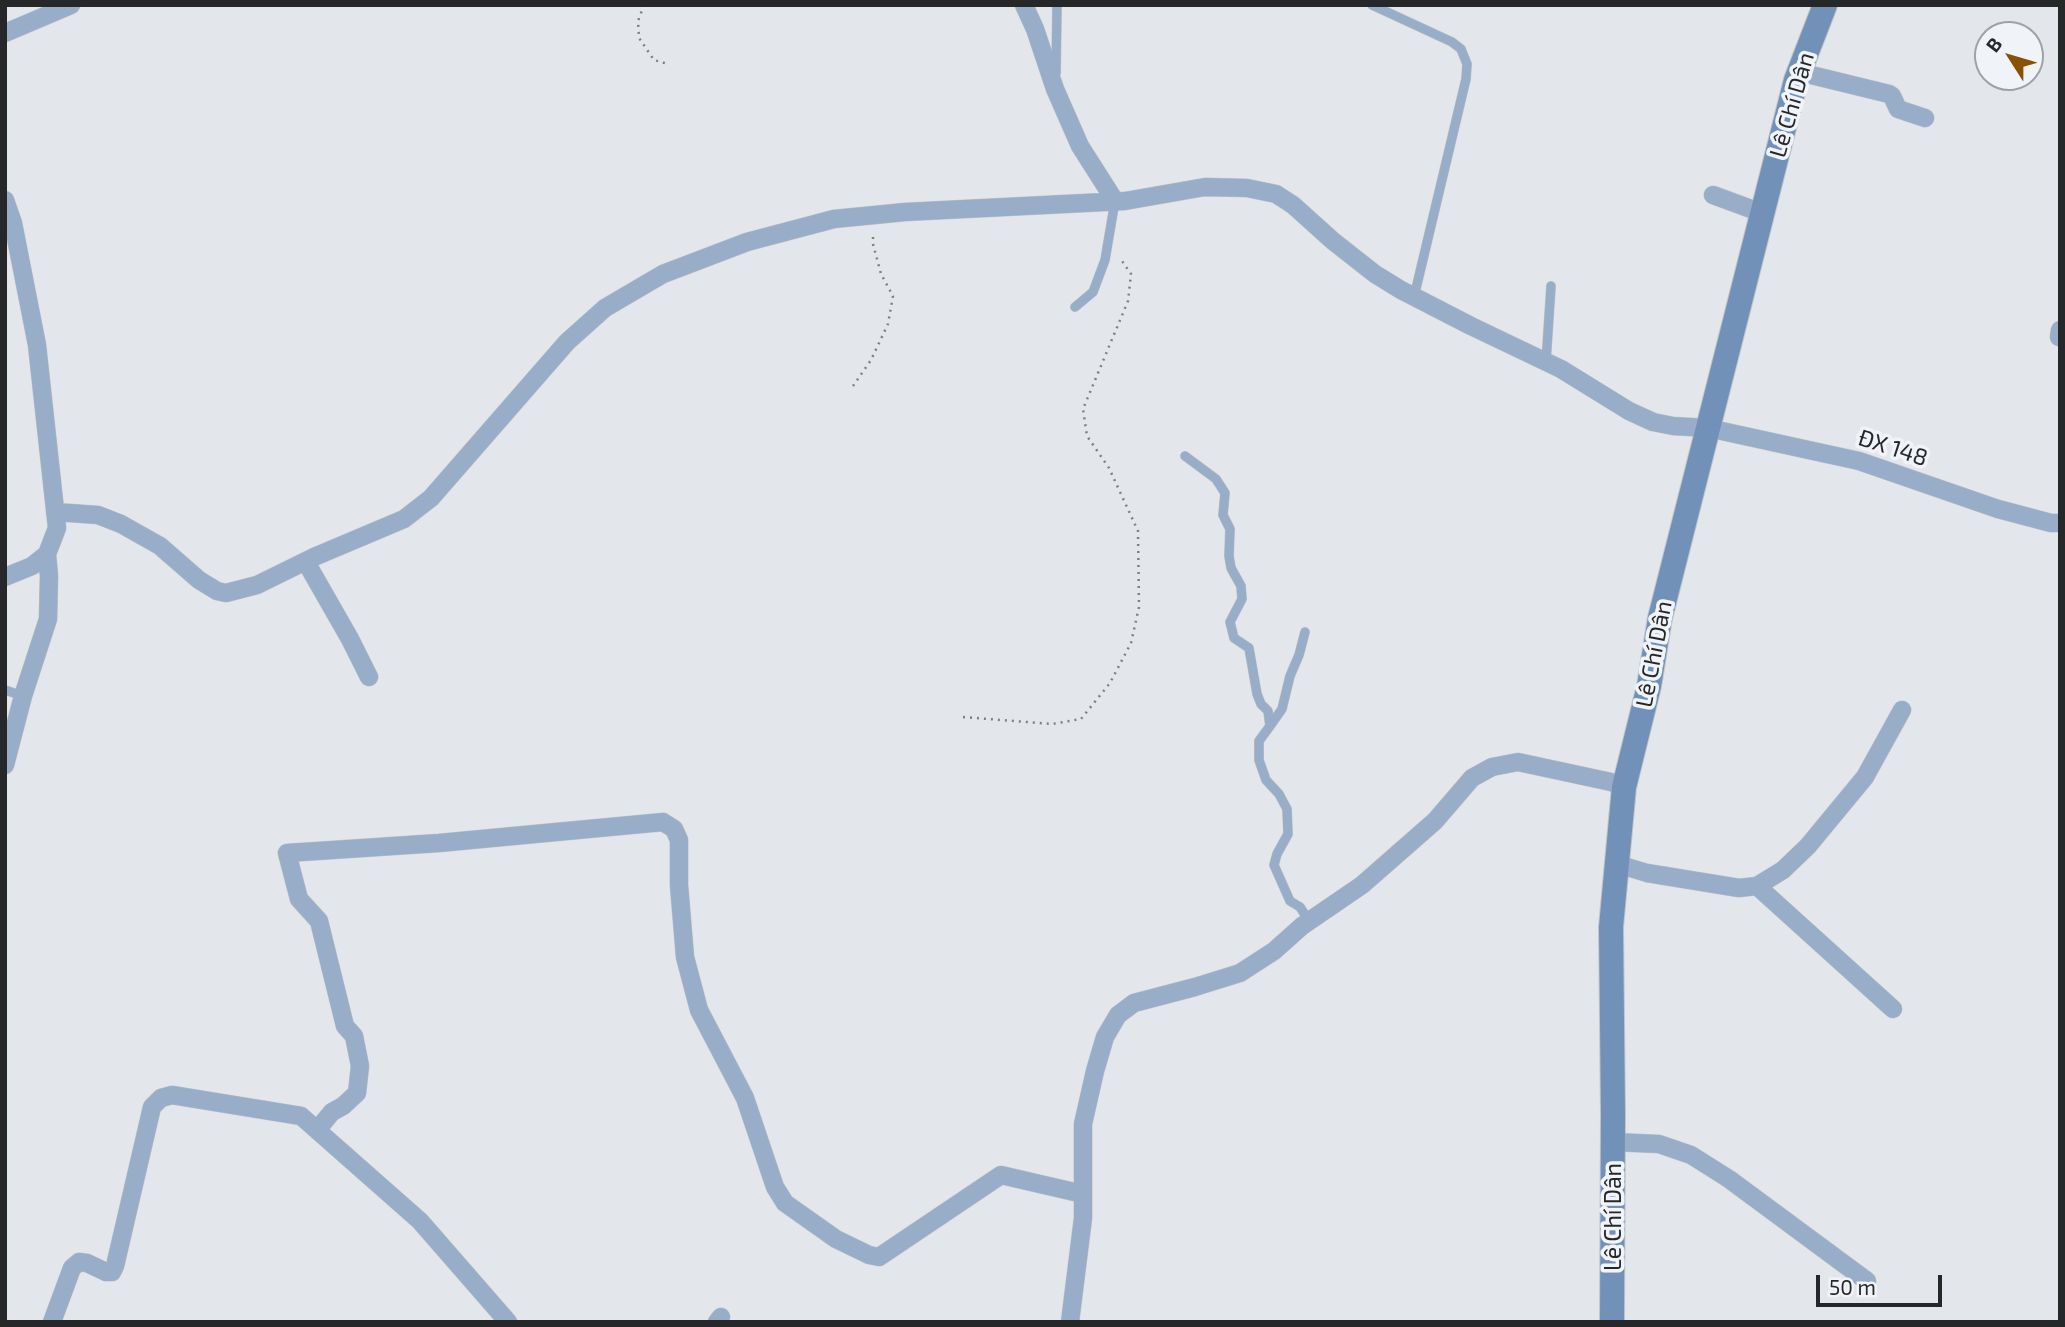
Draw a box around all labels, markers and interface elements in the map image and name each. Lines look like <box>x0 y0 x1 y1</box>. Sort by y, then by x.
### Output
north arrow <box>1974 21 2044 91</box>
text: B <box>1981 32 2006 56</box>
street label: Lê Chí Dân <box>1764 49 1820 161</box>
street label: ĐX 148 <box>1855 424 1931 472</box>
street label: Lê Chí Dân <box>1630 598 1678 710</box>
street label: Lê Chí Dân <box>1599 1163 1627 1271</box>
scale bar <box>1820 1260 1946 1304</box>
text: 50 m <box>1829 1274 1876 1299</box>

